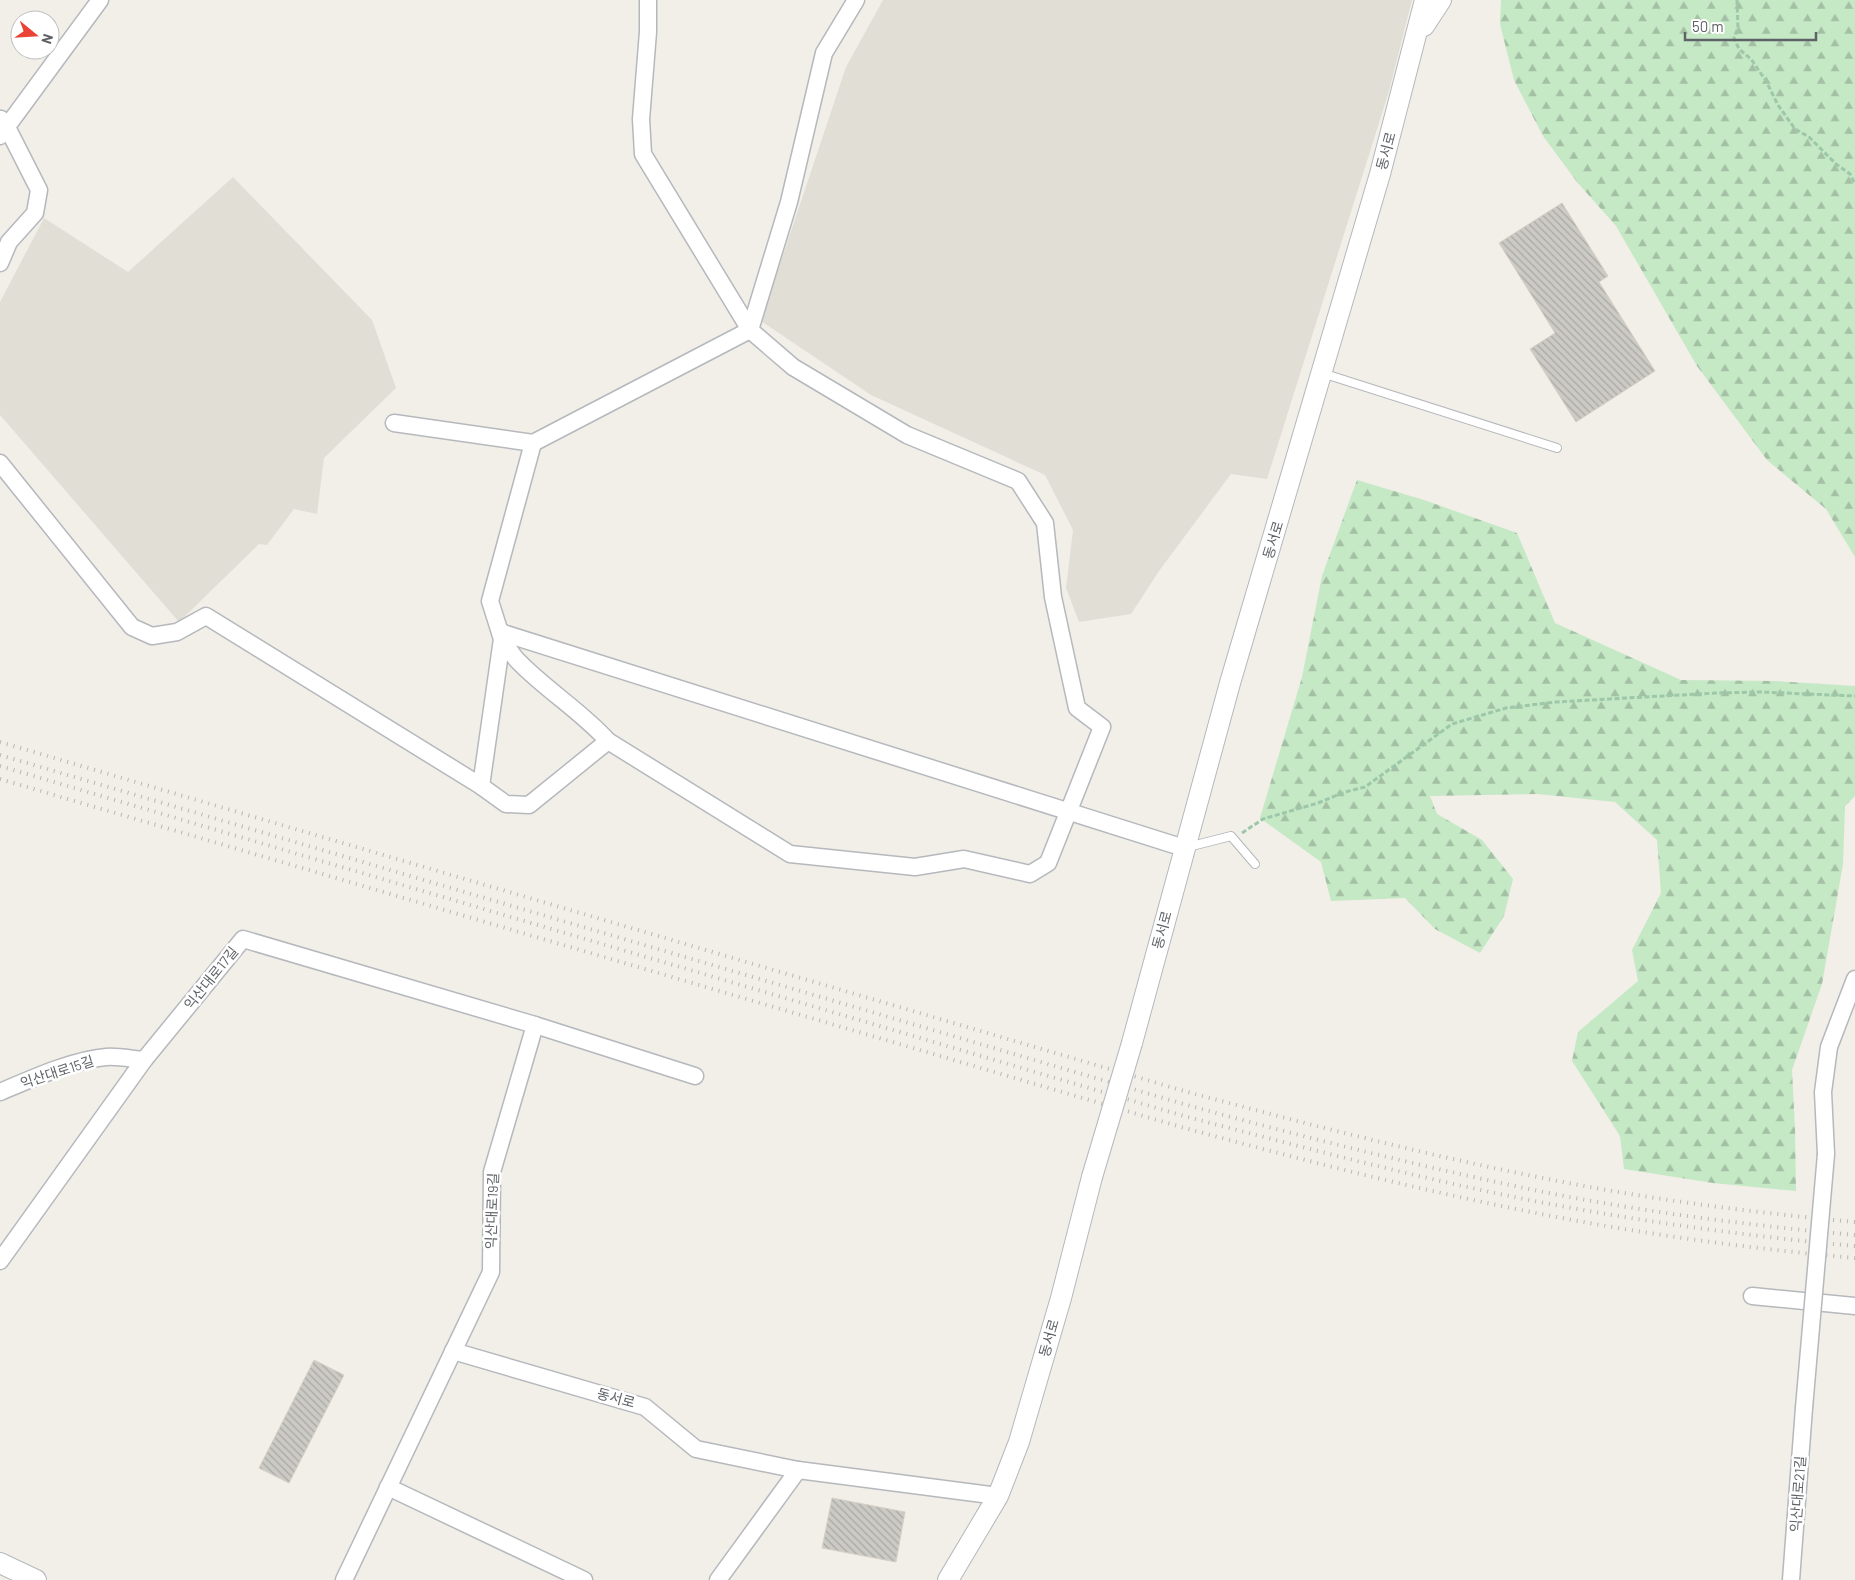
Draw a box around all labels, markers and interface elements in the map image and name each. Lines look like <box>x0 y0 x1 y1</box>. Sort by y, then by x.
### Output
north arrow <box>10 10 60 60</box>
scale bar <box>1685 10 1816 42</box>
text: 50 m <box>1692 17 1724 35</box>
text: N <box>38 32 57 46</box>
street label: 동서로 <box>1372 130 1399 172</box>
street label: 동서로 <box>1259 519 1286 561</box>
street label: 동서로 <box>1148 909 1175 951</box>
street label: 익산대로17길 <box>180 943 241 1013</box>
street label: 익산대로15길 <box>18 1052 96 1091</box>
street label: 익산대로19길 <box>482 1172 501 1250</box>
street label: 동서로 <box>1035 1317 1062 1359</box>
street label: 동서로 <box>595 1384 637 1411</box>
street label: 익산대로21길 <box>1786 1455 1809 1533</box>

